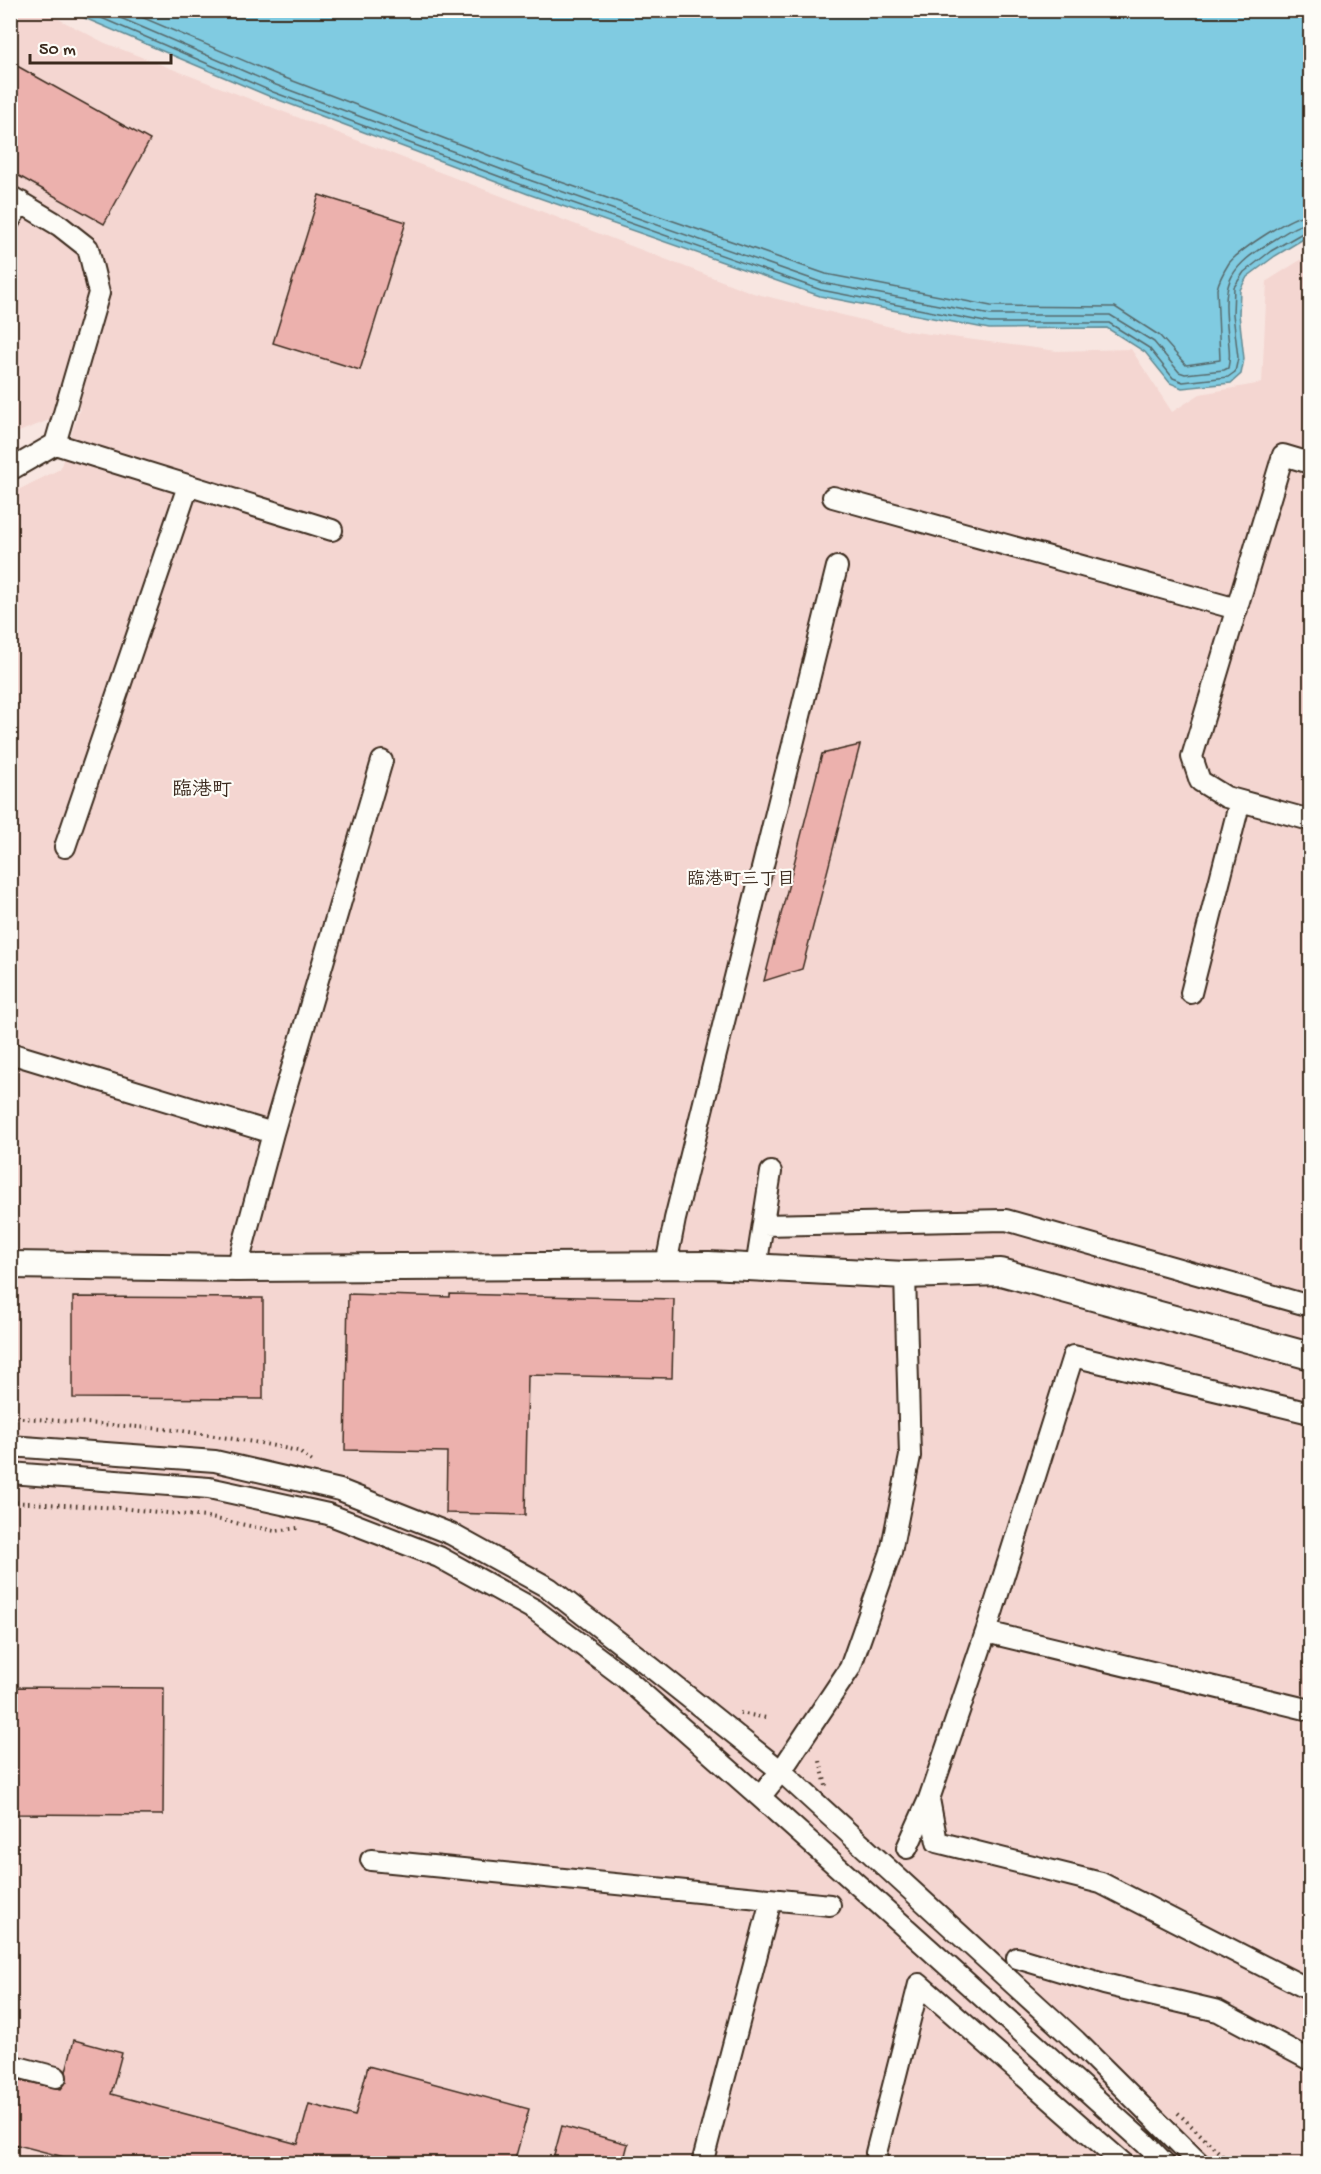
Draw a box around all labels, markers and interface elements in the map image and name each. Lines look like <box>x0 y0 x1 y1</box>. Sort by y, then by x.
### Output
scale bar <box>30 27 171 65</box>
text: 50 m <box>39 40 76 61</box>
district label: 臨港町 <box>172 778 232 803</box>
district label: 臨港町三丁目 <box>687 869 795 891</box>

